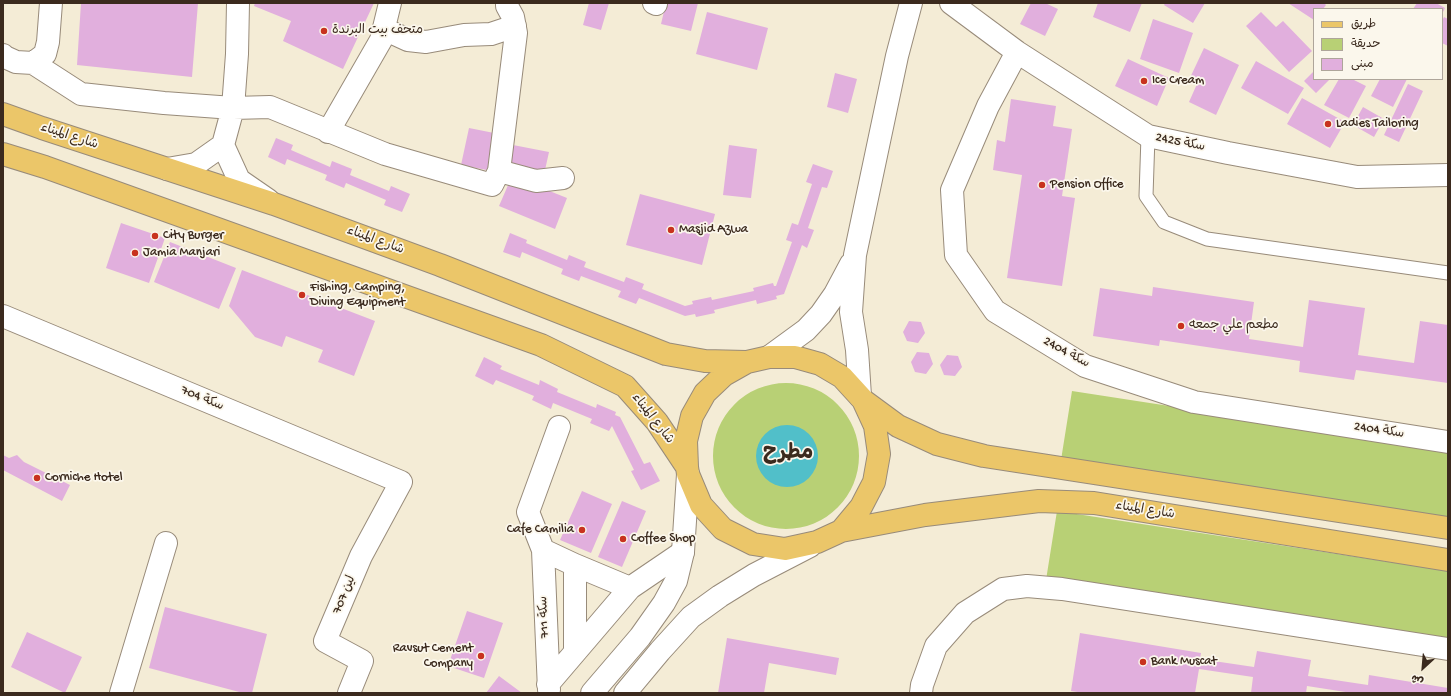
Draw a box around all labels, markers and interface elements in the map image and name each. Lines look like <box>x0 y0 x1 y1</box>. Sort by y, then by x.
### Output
legend <box>1313 8 1443 80</box>
text: طريق <box>1351 18 1376 32</box>
place label: متحف بيت البرندة <box>332 23 423 39</box>
marker: متحف بيت البرندة <box>319 26 329 36</box>
text: حديقة <box>1351 38 1380 52</box>
text: مبنى <box>1351 58 1374 72</box>
place label: Ice Cream <box>1152 73 1204 89</box>
marker: Ice Cream <box>1139 76 1149 86</box>
place label: Ladies Tailoring <box>1336 116 1419 132</box>
marker: Ladies Tailoring <box>1323 119 1333 129</box>
street label: شارع الميناء <box>38 120 100 154</box>
street label: سكة 2425 <box>1154 130 1206 156</box>
place label: Pension Office <box>1050 177 1123 193</box>
marker: Pension Office <box>1037 180 1047 190</box>
place label: Masjid Azwa <box>679 222 748 238</box>
street label: شارع الميناء <box>344 223 406 259</box>
marker: Masjid Azwa <box>666 225 676 235</box>
place label: City Burger <box>163 228 224 244</box>
marker: City Burger <box>150 231 160 241</box>
place label: Jamia Manjari <box>143 245 220 261</box>
marker: Jamia Manjari <box>130 248 140 258</box>
place label: Fishing, Camping, Diving Equipment <box>310 280 405 311</box>
marker: Fishing, Camping, Diving Equipment <box>297 290 307 300</box>
place label: مطعم علي جمعه <box>1189 318 1279 334</box>
marker: مطعم علي جمعه <box>1176 321 1186 331</box>
street label: سكة 2404 <box>1040 334 1092 372</box>
street label: سكة 704 <box>178 383 226 415</box>
street label: شارع الميناء <box>627 391 677 447</box>
street label: سكة 2404 <box>1353 419 1405 443</box>
district label: مطرح <box>763 442 813 468</box>
place label: Corniche Hotel <box>45 470 123 486</box>
marker: Corniche Hotel <box>32 473 42 483</box>
street label: شارع الميناء <box>1114 499 1176 523</box>
place label: Cafe Camilia <box>507 522 574 538</box>
marker: Cafe Camilia <box>577 525 587 535</box>
place label: Coffee Shop <box>631 531 695 547</box>
marker: Coffee Shop <box>618 534 628 544</box>
street label: لين 707 <box>330 573 360 617</box>
street label: 711 سكة <box>536 596 554 638</box>
place label: Ravsut Cement Company <box>393 641 473 672</box>
north arrow <box>1403 648 1443 688</box>
marker: Ravsut Cement Company <box>476 651 486 661</box>
place label: Bank Muscat <box>1151 654 1217 670</box>
marker: Bank Muscat <box>1138 657 1148 667</box>
text: ش <box>1410 671 1426 687</box>

